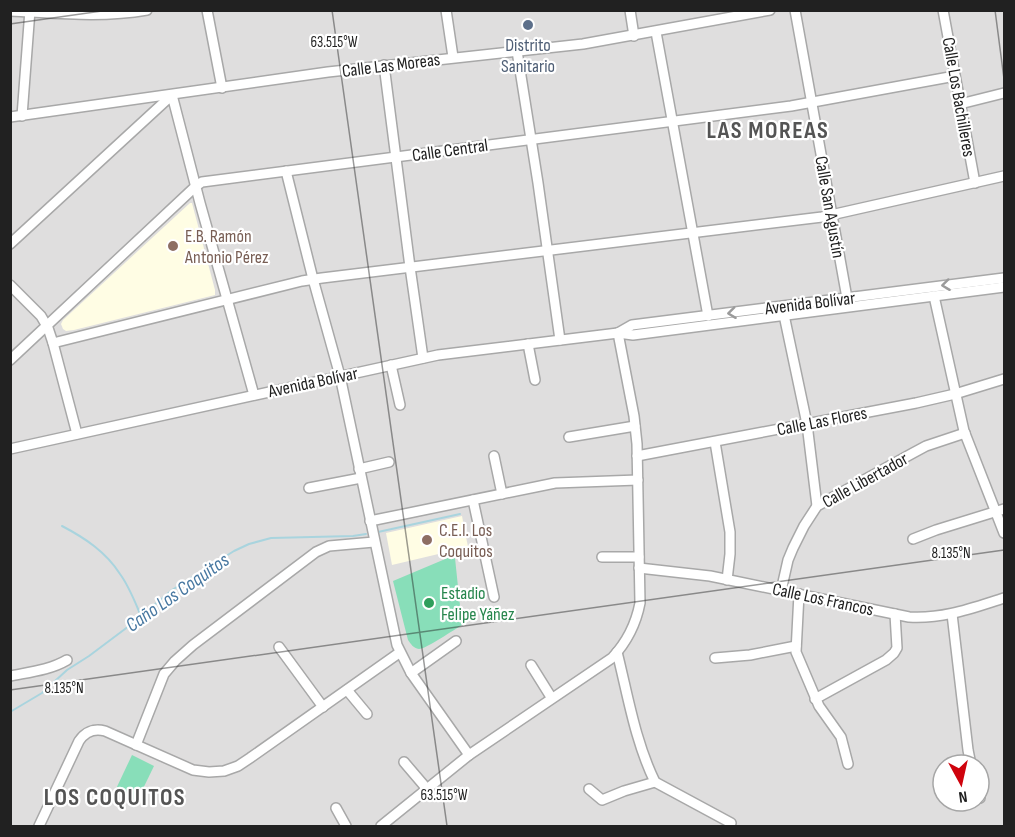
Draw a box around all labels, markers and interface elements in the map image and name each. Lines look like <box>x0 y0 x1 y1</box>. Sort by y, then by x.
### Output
marker: Distrito Sanitario <box>521 18 535 32</box>
text: 63.515°W <box>310 33 358 52</box>
place label: Distrito Sanitario <box>501 35 555 77</box>
street label: Calle Los Bachilleres <box>938 36 979 159</box>
street label: Calle Las Moreas <box>341 49 441 82</box>
district label: LAS MOREAS <box>707 116 829 145</box>
street label: Calle Central <box>411 135 489 166</box>
street label: Calle San Agustín <box>810 155 849 260</box>
place label: E.B. Ramón Antonio Pérez <box>184 226 269 268</box>
marker: E.B. Ramón Antonio Pérez <box>166 239 180 253</box>
one-way arrow <box>942 278 951 291</box>
street label: Avenida Bolívar <box>763 288 856 320</box>
one-way arrow <box>728 306 737 318</box>
street label: Avenida Bolívar <box>265 363 360 402</box>
street label: Calle Las Flores <box>775 402 869 441</box>
street label: Calle Libertador <box>819 448 912 513</box>
place label: C.E.I. Los Coquitos <box>439 520 493 562</box>
marker: C.E.I. Los Coquitos <box>420 533 434 547</box>
text: 8.135°N <box>931 544 971 563</box>
water label: Caño Los Coquitos <box>121 548 234 637</box>
street label: Calle Los Francos <box>770 579 875 620</box>
place label: Estadio Felipe Yáñez <box>441 583 515 625</box>
marker: Estadio Felipe Yáñez <box>422 596 436 610</box>
text: 8.135°N <box>44 679 84 698</box>
north arrow <box>931 753 991 813</box>
district label: LOS COQUITOS <box>44 783 186 812</box>
text: 63.515°W <box>420 786 468 805</box>
text: N <box>957 786 968 806</box>

